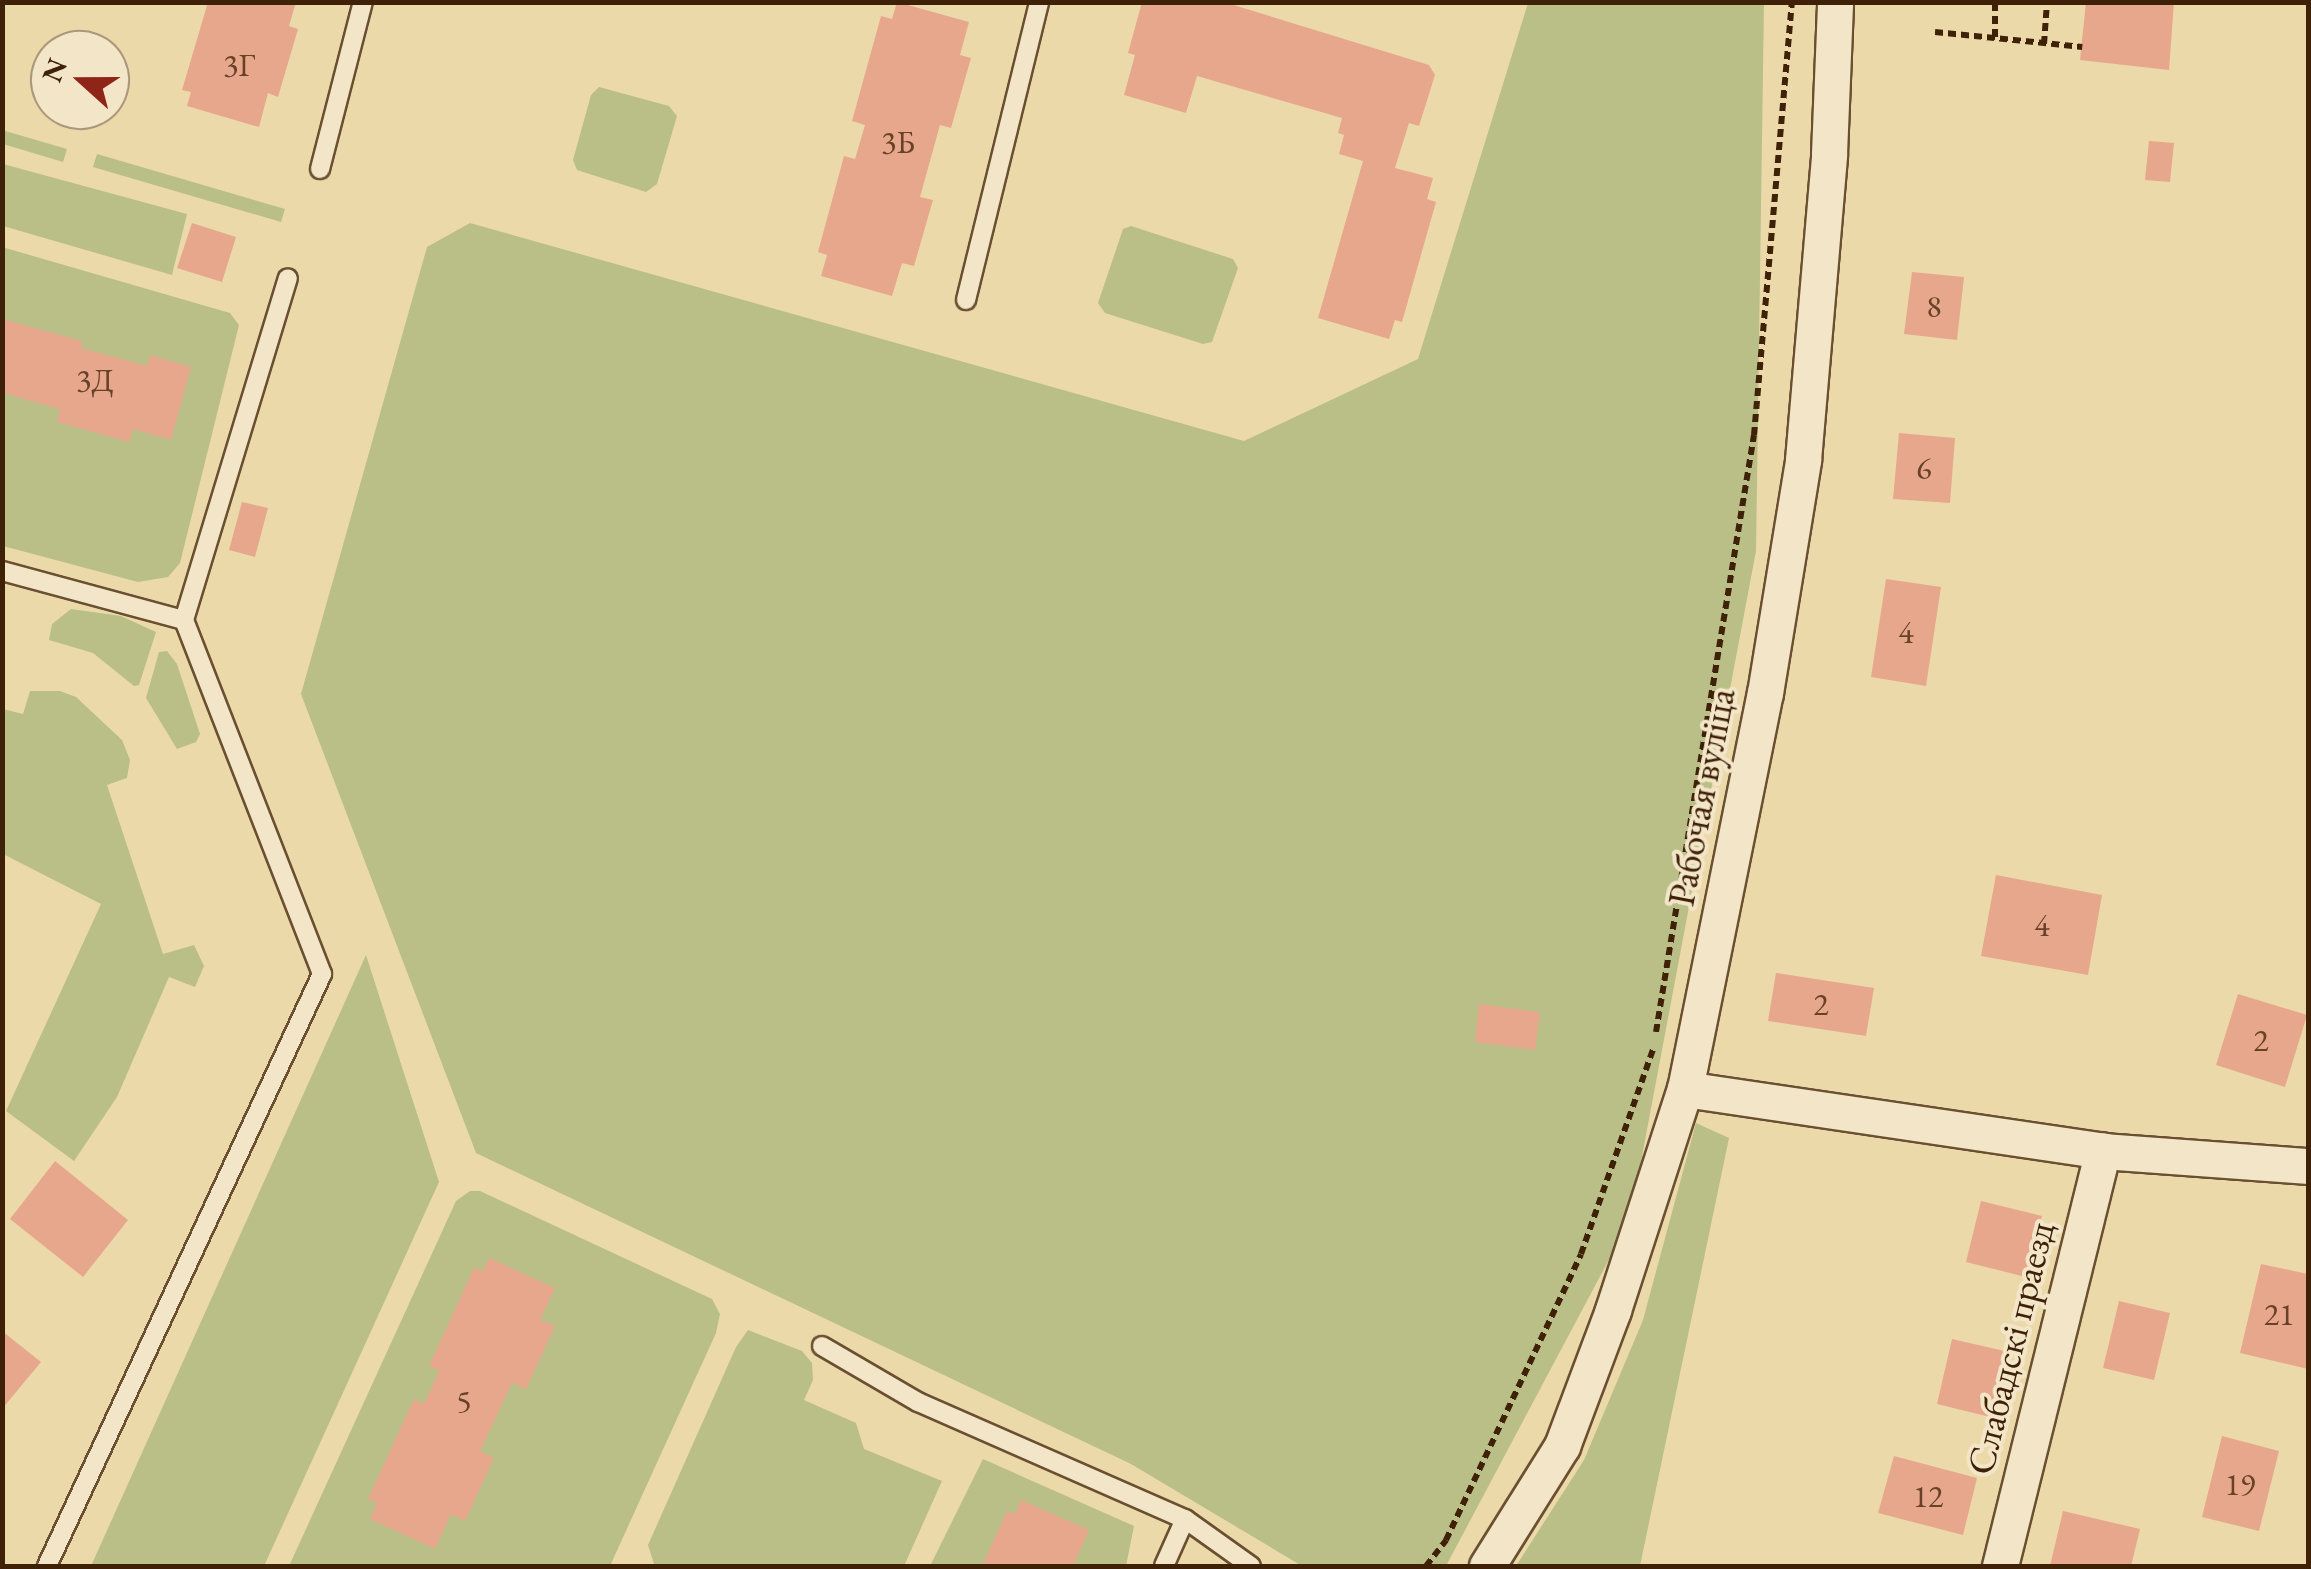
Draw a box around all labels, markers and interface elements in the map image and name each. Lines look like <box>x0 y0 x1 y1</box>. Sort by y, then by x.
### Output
north arrow <box>30 30 130 130</box>
house number: 3Г <box>223 46 255 84</box>
text: N <box>33 53 75 87</box>
house number: 3Б <box>881 123 915 161</box>
house number: 8 <box>1926 287 1942 325</box>
house number: 3Д <box>76 361 114 399</box>
house number: 6 <box>1916 449 1932 487</box>
house number: 4 <box>1898 613 1914 651</box>
street label: Рабочая вуліца <box>1658 684 1744 910</box>
house number: 4 <box>2034 906 2050 944</box>
house number: 2 <box>1813 985 1829 1023</box>
house number: 2 <box>2253 1021 2269 1059</box>
street label: Слабадскі праезд <box>1957 1217 2063 1479</box>
house number: 21 <box>2264 1295 2294 1333</box>
house number: 5 <box>456 1382 472 1420</box>
house number: 19 <box>2225 1465 2255 1503</box>
house number: 12 <box>1913 1477 1943 1515</box>

